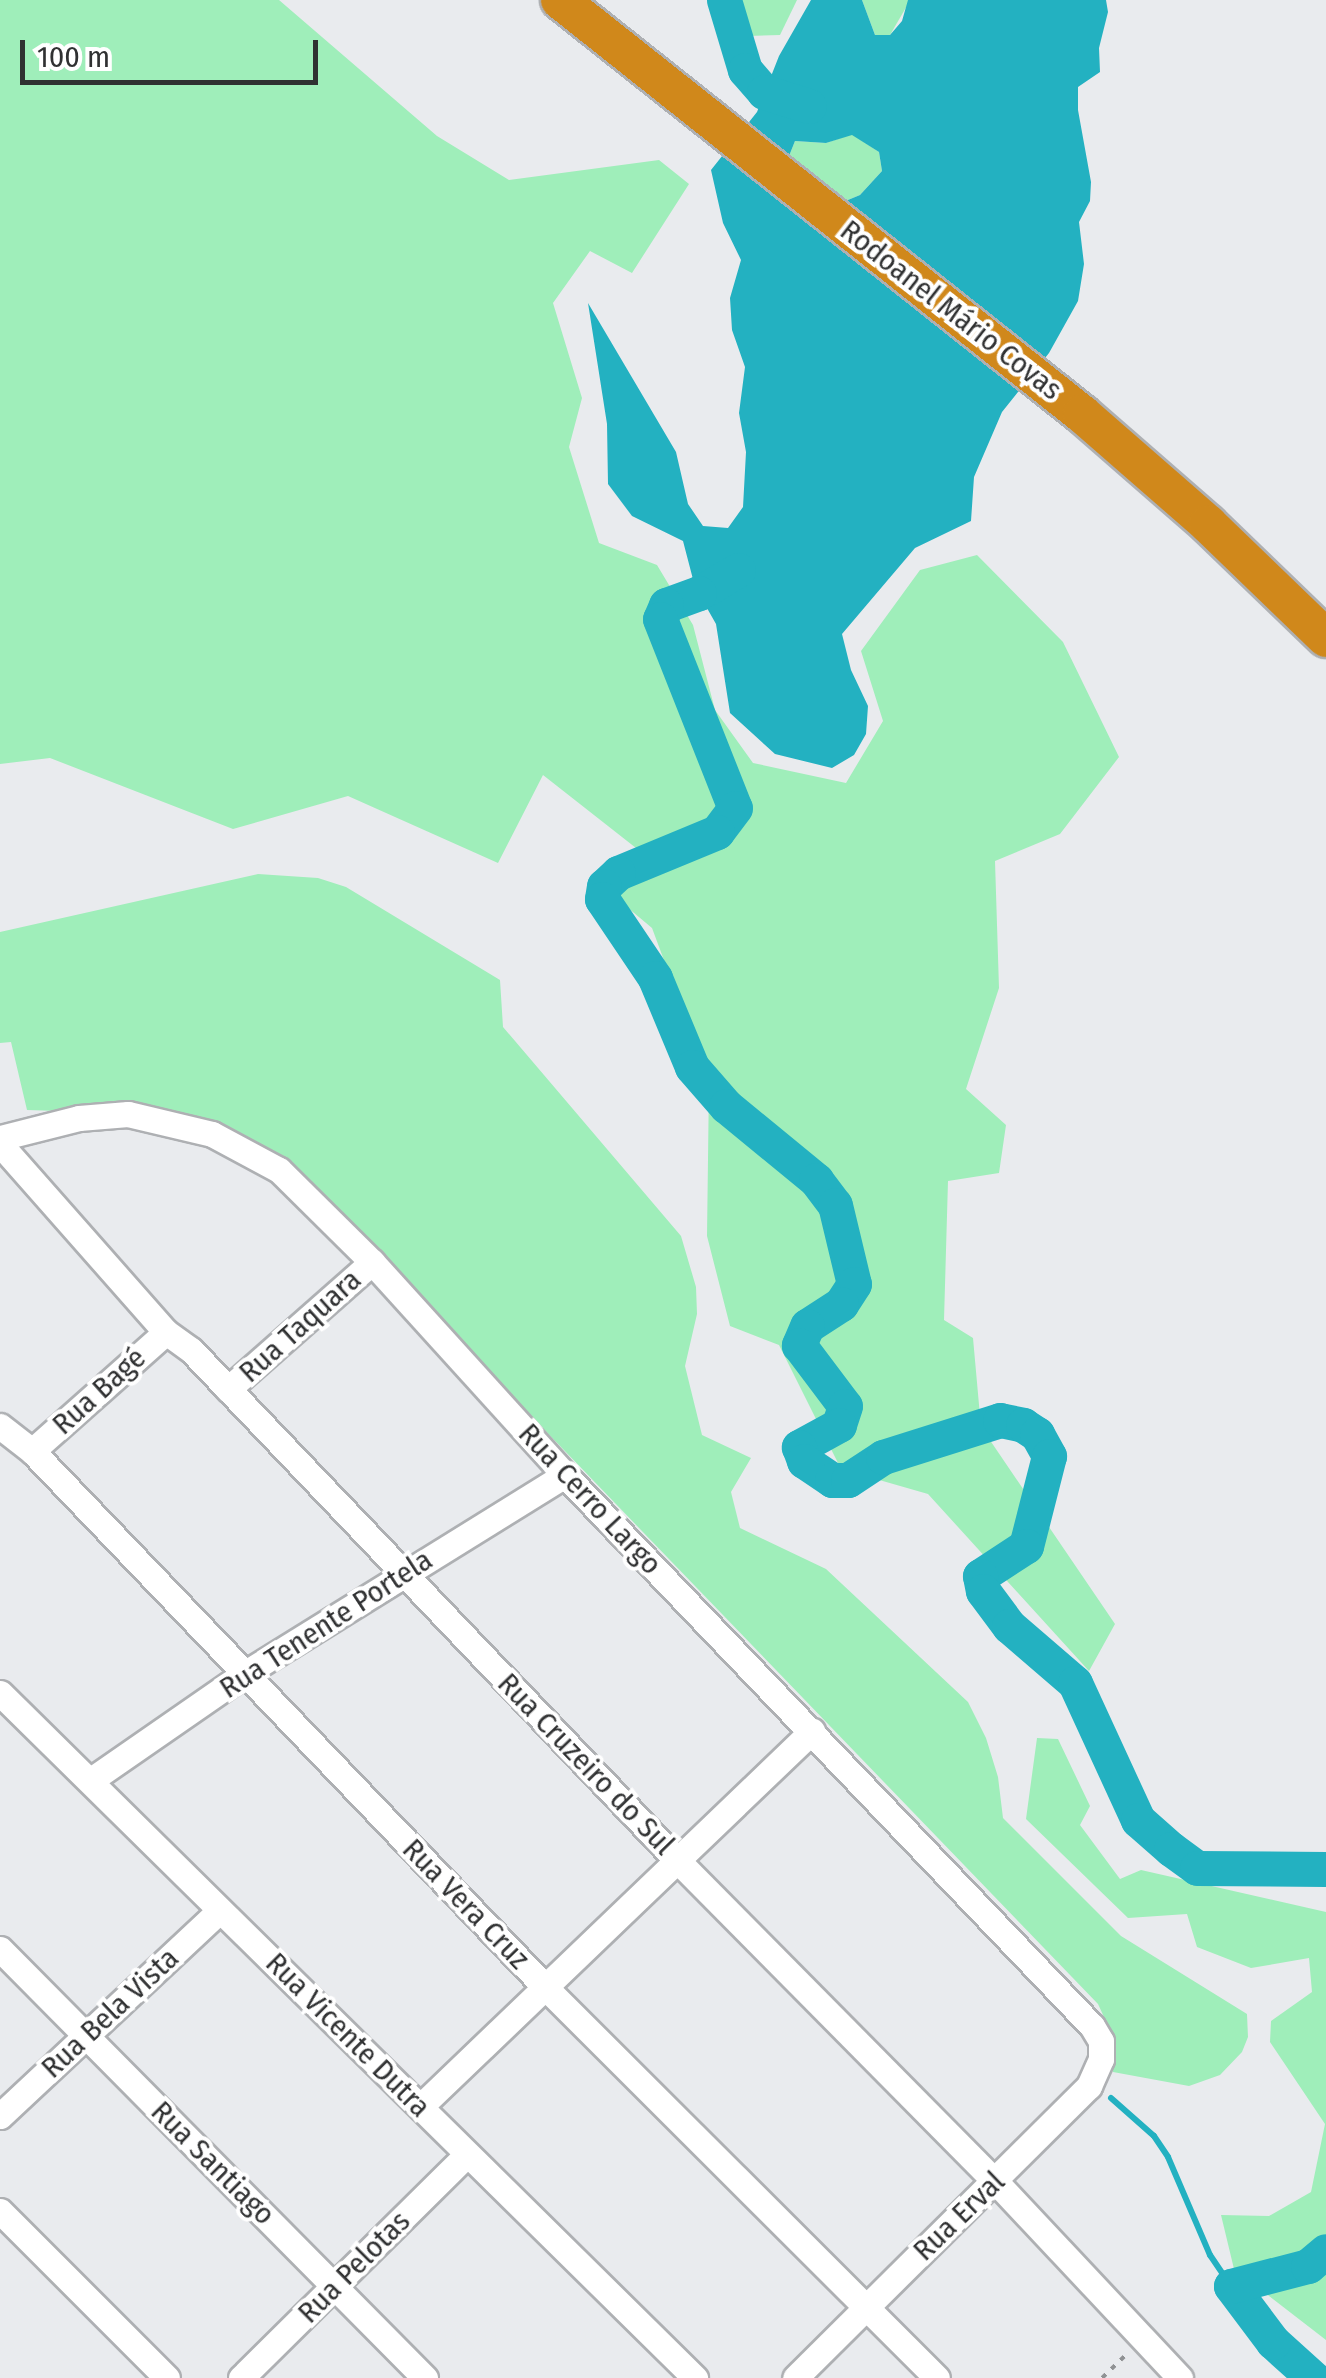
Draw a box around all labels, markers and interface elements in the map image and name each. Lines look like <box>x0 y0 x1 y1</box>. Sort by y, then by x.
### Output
scale bar <box>25 20 322 82</box>
text: 100 m <box>37 39 110 75</box>
street label: Rodoanel Mário Covas <box>833 212 1069 408</box>
street label: Rua Taquara <box>232 1262 368 1390</box>
street label: Rua Bagé <box>45 1340 153 1442</box>
street label: Rua Cerro Largo <box>511 1416 669 1582</box>
street label: Rua Tenente Portela <box>213 1542 439 1706</box>
street label: Rua Cruzeiro do Sul <box>490 1666 682 1862</box>
street label: Rua Vera Cruz <box>395 1831 537 1977</box>
street label: Rua Bela Vista <box>34 1940 186 2086</box>
street label: Rua Vicente Dutra <box>258 1945 438 2125</box>
street label: Rua Santiago <box>144 2094 282 2232</box>
street label: Rua Erval <box>906 2164 1012 2268</box>
street label: Rua Pelotas <box>290 2203 418 2331</box>

